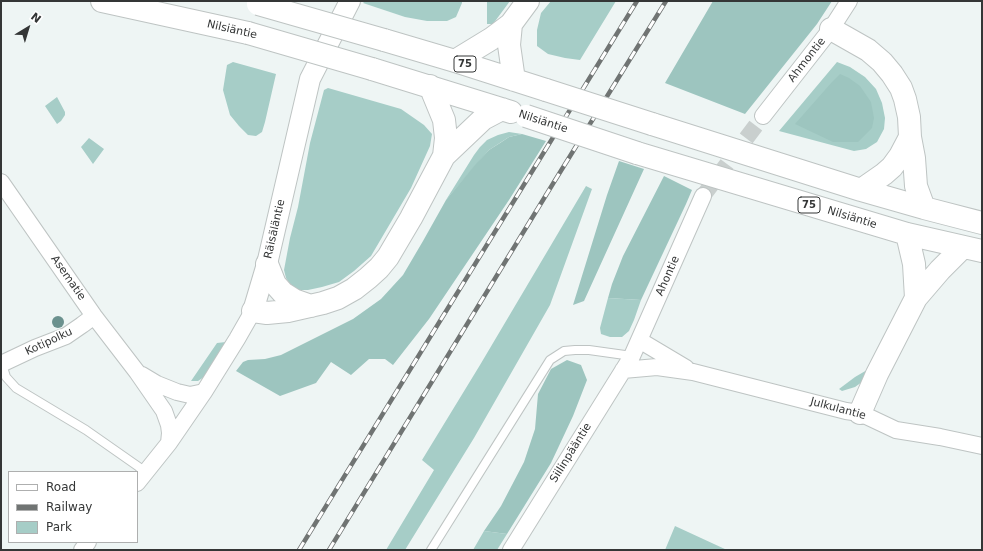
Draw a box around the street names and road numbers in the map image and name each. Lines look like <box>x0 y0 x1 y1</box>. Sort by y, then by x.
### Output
street label: Nilsiäntie <box>206 18 258 42</box>
street label: Ahmontie <box>785 35 829 85</box>
road number: 75 <box>454 56 476 72</box>
street label: Nilsiäntie <box>517 108 569 136</box>
road number: 75 <box>798 197 820 213</box>
street label: Räisäläntie <box>262 198 288 260</box>
street label: Nilsiäntie <box>826 204 878 232</box>
street label: Asematie <box>48 253 88 303</box>
street label: Ahontie <box>653 254 683 298</box>
street label: Kotipolku <box>23 325 75 359</box>
street label: Julkulantie <box>809 395 867 423</box>
street label: Siilinpääntie <box>547 421 595 485</box>

